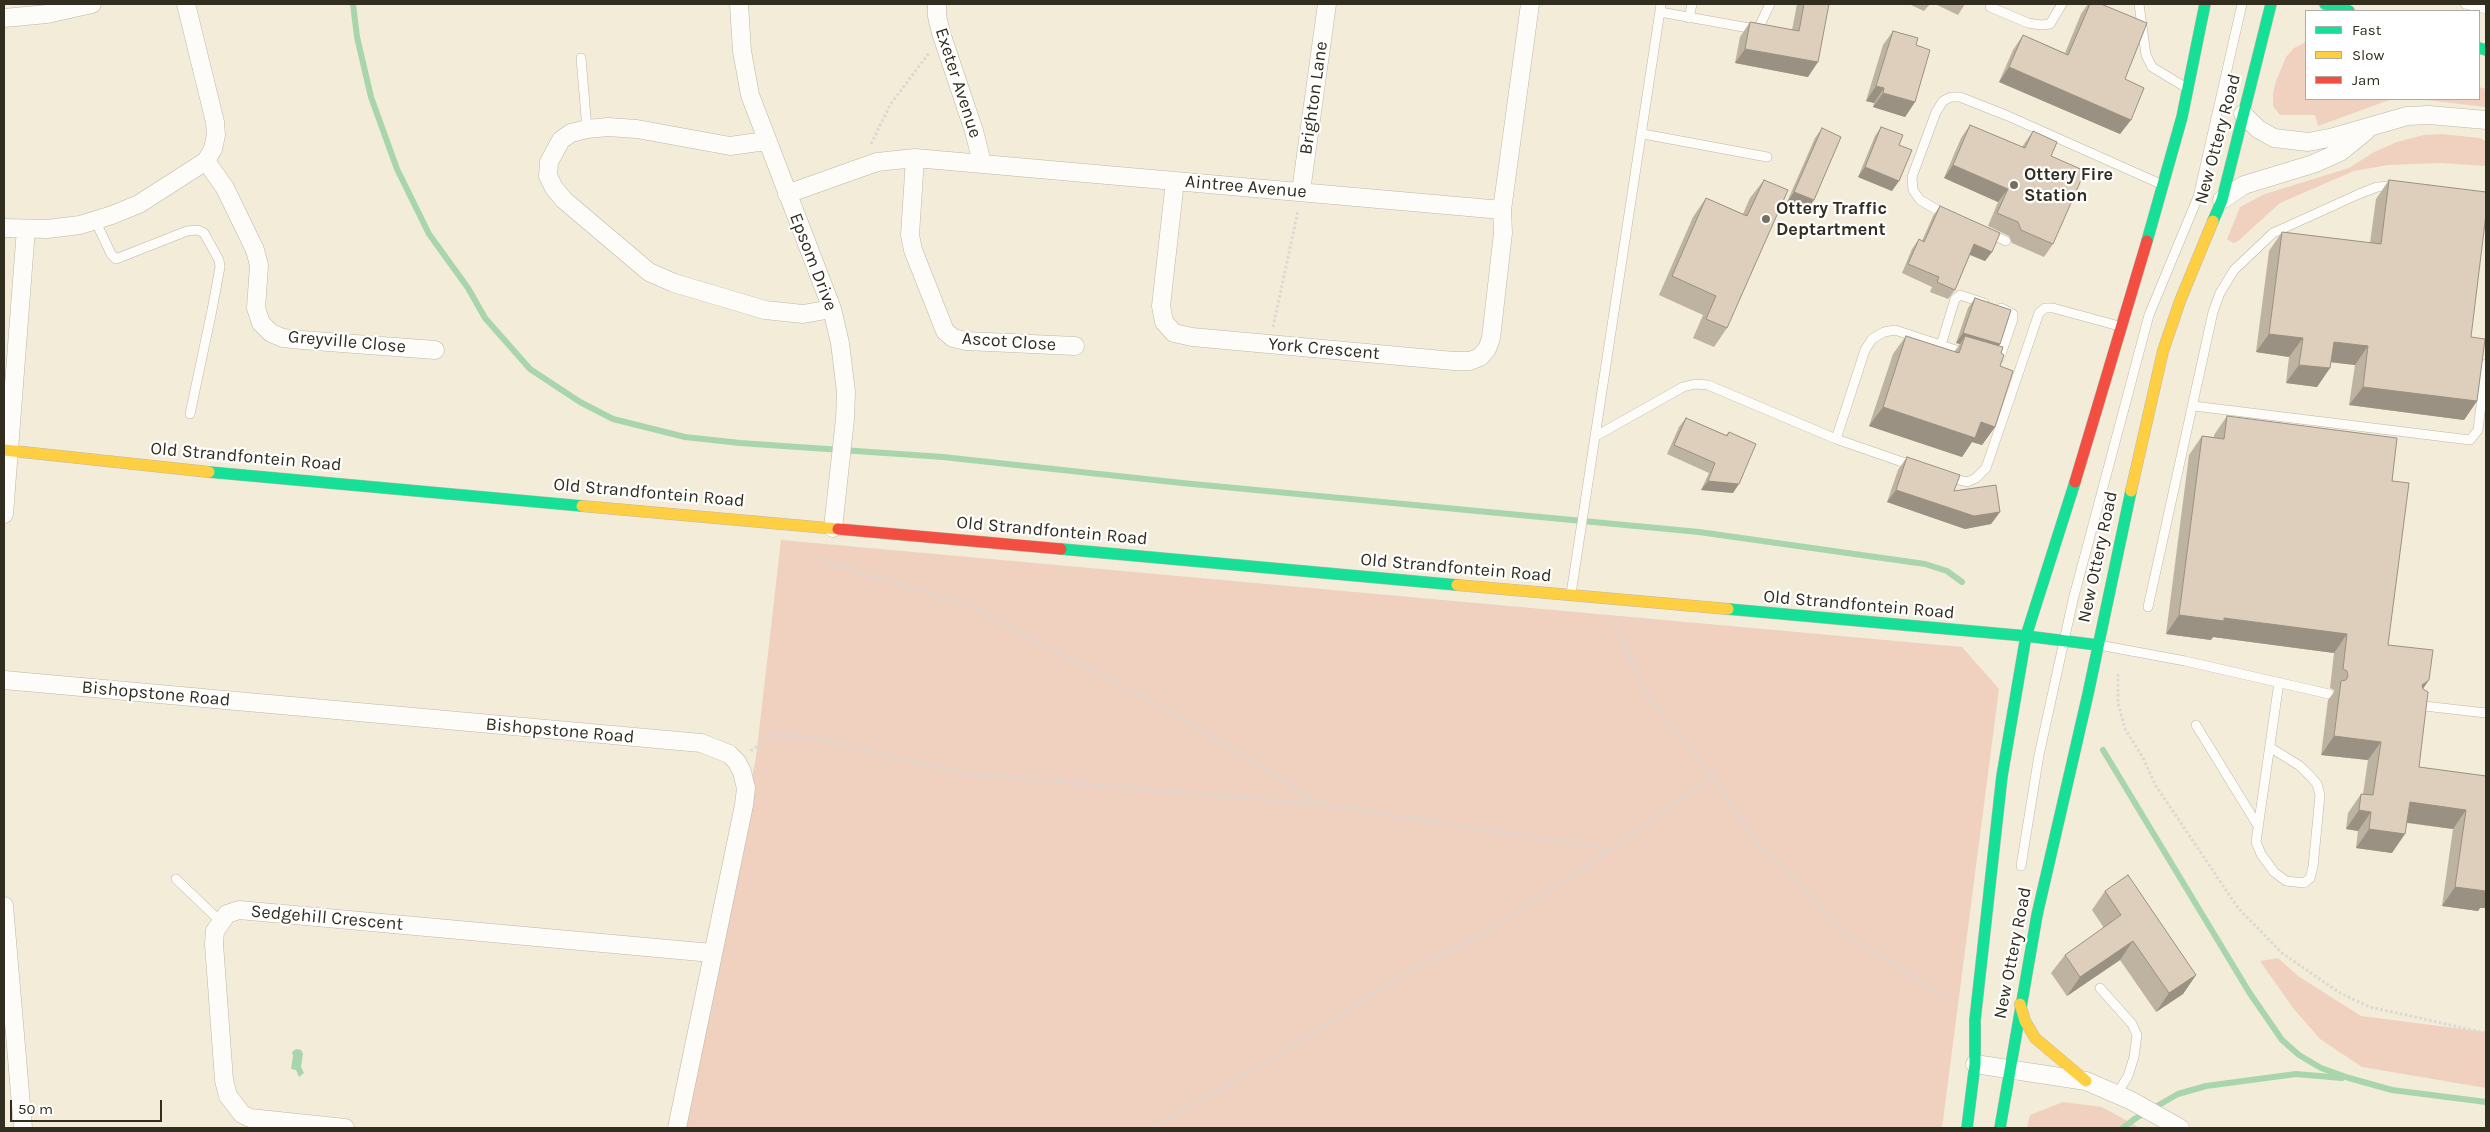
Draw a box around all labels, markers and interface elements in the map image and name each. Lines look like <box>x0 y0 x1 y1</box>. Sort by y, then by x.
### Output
legend <box>2305 10 2480 100</box>
text: Fast <box>2352 21 2381 39</box>
street label: Exeter Avenue <box>930 25 986 141</box>
street label: Brighton Lane <box>1295 40 1333 156</box>
text: Slow <box>2352 46 2384 64</box>
text: Jam <box>2352 71 2380 89</box>
street label: New Ottery Road <box>2190 72 2246 206</box>
place label: Ottery Fire Station <box>2024 164 2113 206</box>
street label: Aintree Avenue <box>1184 171 1308 203</box>
marker: Ottery Fire Station <box>2008 179 2020 191</box>
place label: Ottery Traffic Deptartment <box>1776 198 1887 240</box>
street label: Epsom Drive <box>784 210 842 314</box>
marker: Ottery Traffic Deptartment <box>1760 213 1772 225</box>
street label: Greyville Close <box>287 326 407 358</box>
street label: Ascot Close <box>961 328 1057 356</box>
street label: York Crescent <box>1267 333 1381 365</box>
street label: Old Strandfontein Road <box>149 438 343 476</box>
street label: Old Strandfontein Road <box>552 474 746 512</box>
street label: New Ottery Road <box>2074 489 2122 625</box>
street label: Old Strandfontein Road <box>955 512 1149 550</box>
street label: Old Strandfontein Road <box>1359 549 1553 587</box>
street label: Old Strandfontein Road <box>1762 586 1956 624</box>
street label: Bishopstone Road <box>81 677 231 711</box>
street label: Bishopstone Road <box>485 714 635 748</box>
street label: New Ottery Road <box>1990 885 2036 1021</box>
street label: Sedgehill Crescent <box>250 901 404 935</box>
scale bar <box>12 1090 165 1122</box>
text: 50 m <box>18 1100 53 1118</box>

